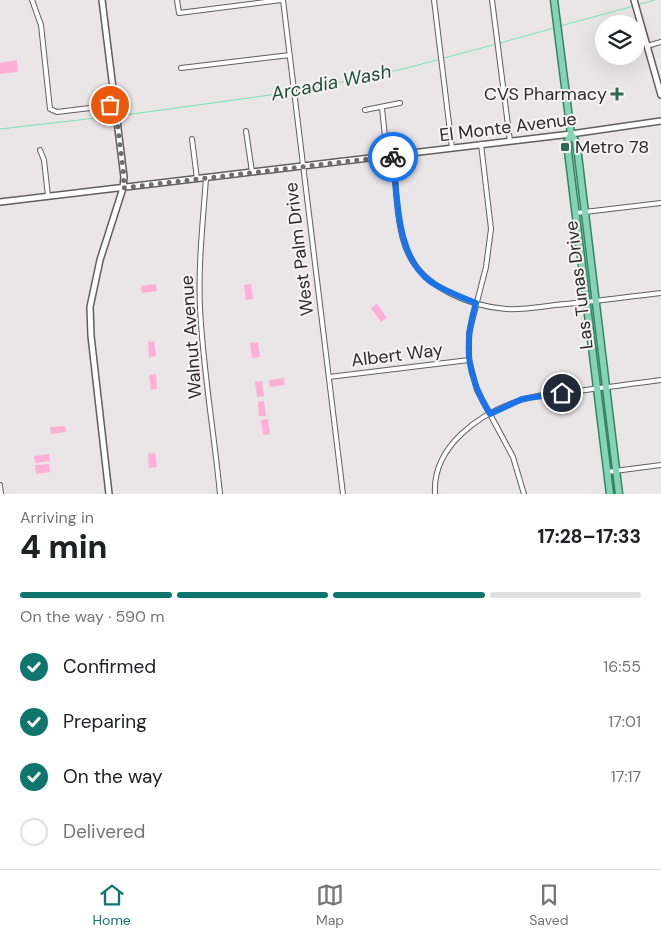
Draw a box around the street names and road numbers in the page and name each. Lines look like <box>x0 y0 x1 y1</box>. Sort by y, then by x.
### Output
street label: El Monte Avenue <box>438 107 578 147</box>
street label: West Palm Drive <box>279 181 319 317</box>
street label: Las Tunas Drive <box>559 219 599 351</box>
street label: Walnut Avenue <box>175 274 207 400</box>
street label: Albert Way <box>350 337 444 373</box>

